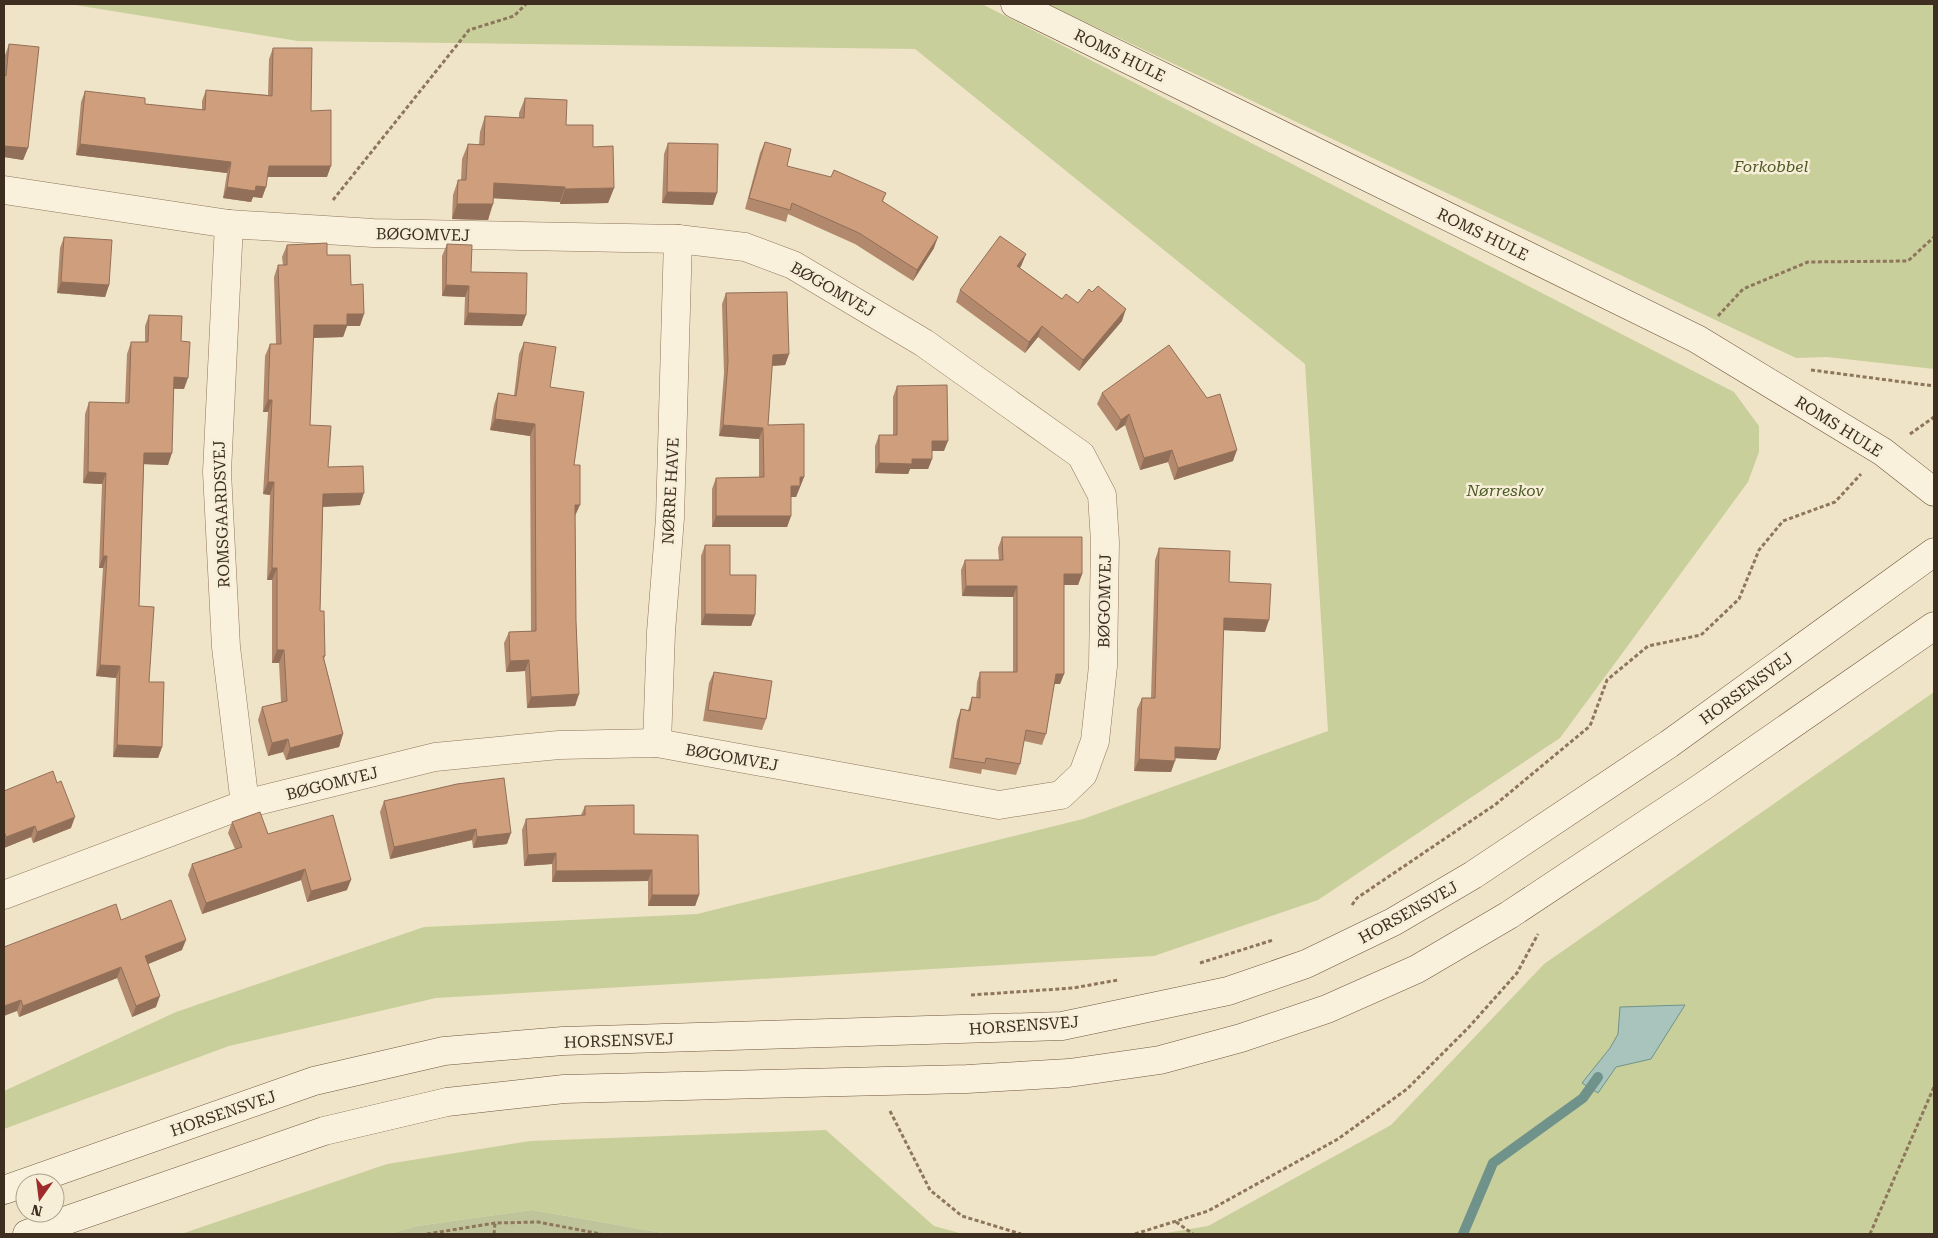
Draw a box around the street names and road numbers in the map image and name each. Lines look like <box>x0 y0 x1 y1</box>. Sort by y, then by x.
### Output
street label: ROMS HULE <box>1071 25 1169 86</box>
street label: ROMS HULE <box>1434 204 1532 265</box>
street label: BØGOMVEJ <box>376 224 470 245</box>
street label: BØGOMVEJ <box>787 258 878 321</box>
street label: ROMS HULE <box>1792 392 1886 461</box>
street label: NØRRE HAVE <box>658 437 683 545</box>
street label: ROMSGAARDSVEJ <box>209 440 234 588</box>
street label: BØGOMVEJ <box>1094 554 1115 648</box>
street label: HORSENSVEJ <box>1696 648 1797 729</box>
street label: BØGOMVEJ <box>684 740 780 775</box>
street label: BØGOMVEJ <box>284 763 380 804</box>
street label: HORSENSVEJ <box>1355 877 1461 948</box>
street label: HORSENSVEJ <box>968 1012 1080 1039</box>
street label: HORSENSVEJ <box>563 1029 675 1052</box>
street label: HORSENSVEJ <box>168 1087 278 1140</box>

